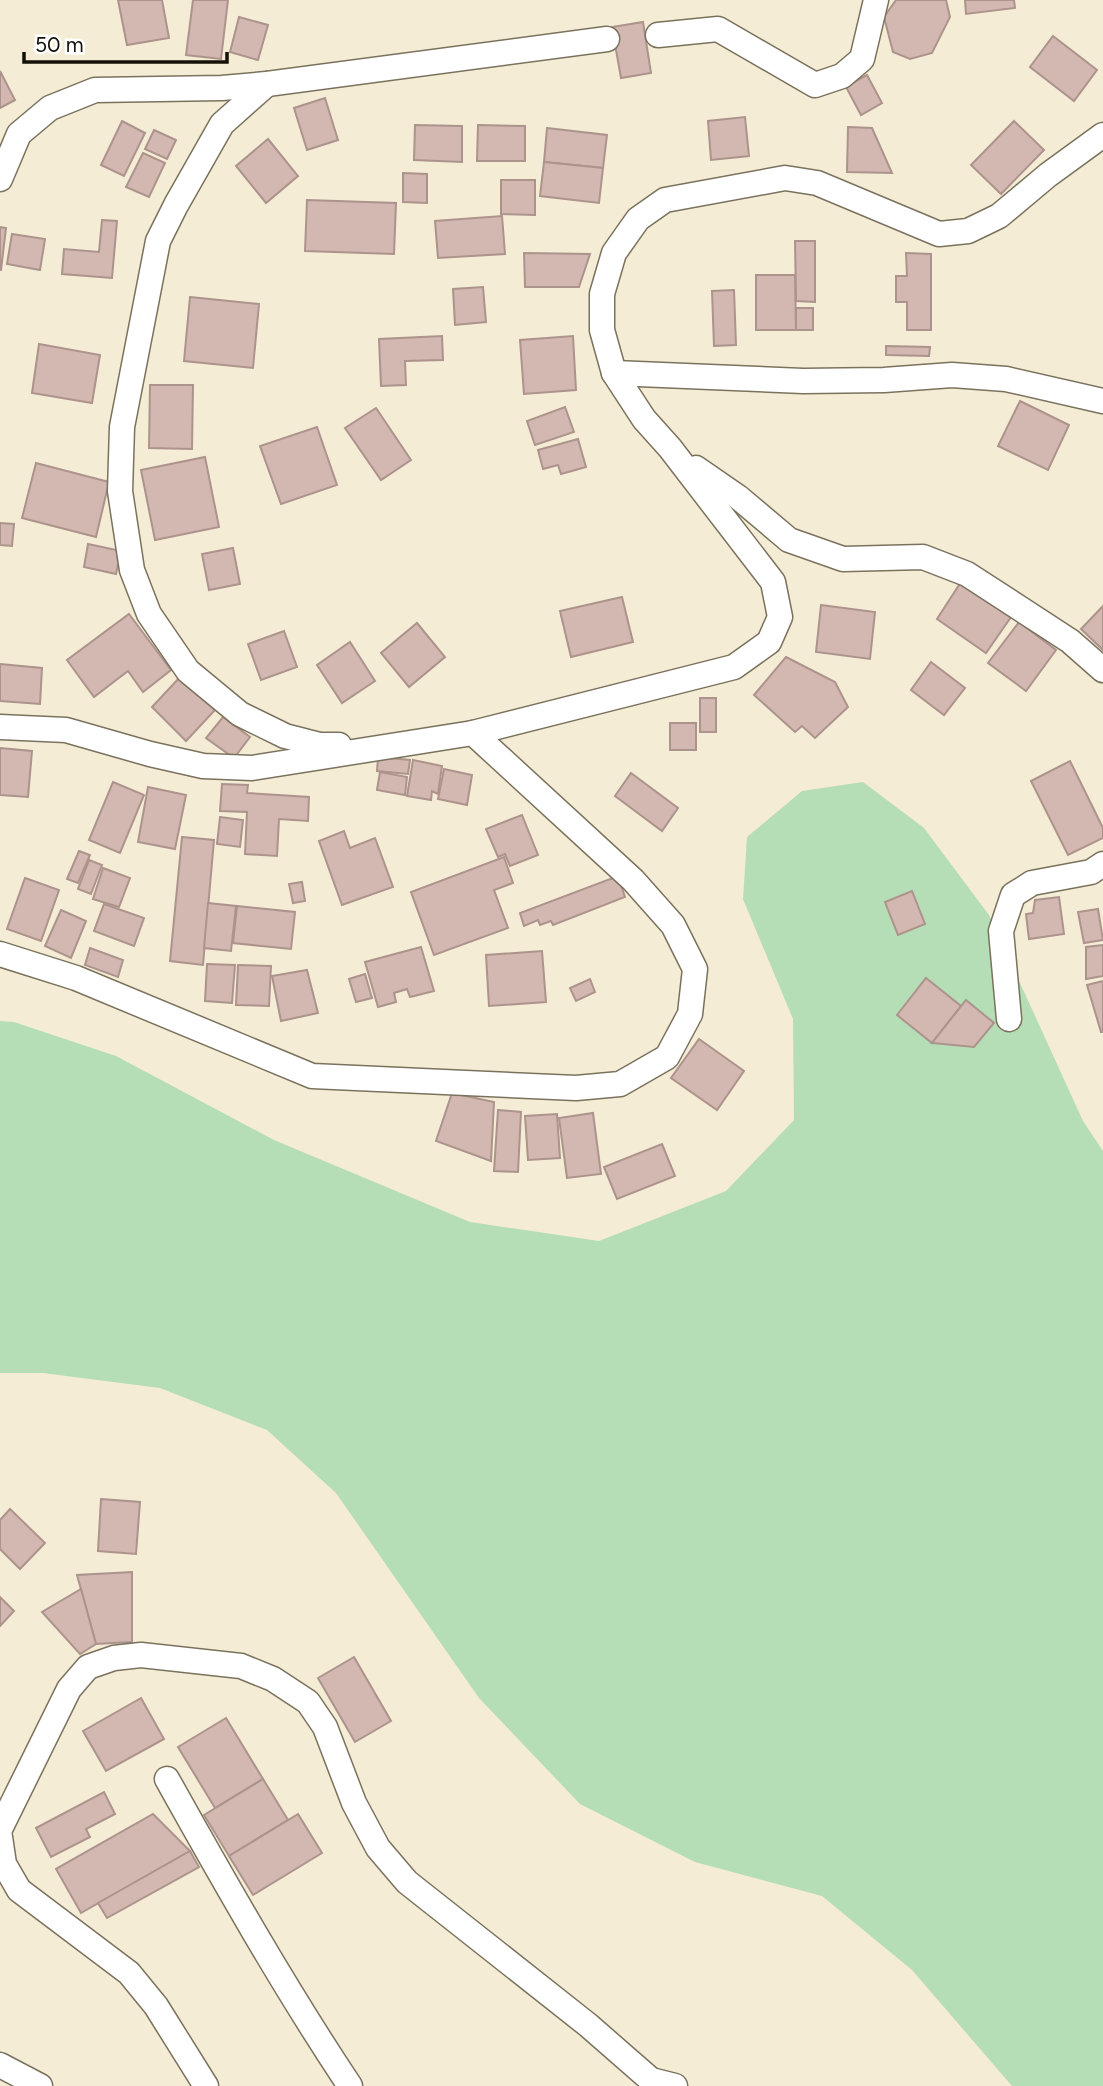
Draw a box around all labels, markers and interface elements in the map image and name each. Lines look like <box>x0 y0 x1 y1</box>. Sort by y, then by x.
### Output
scale bar <box>24 21 228 65</box>
text: 50 m <box>35 32 84 57</box>

